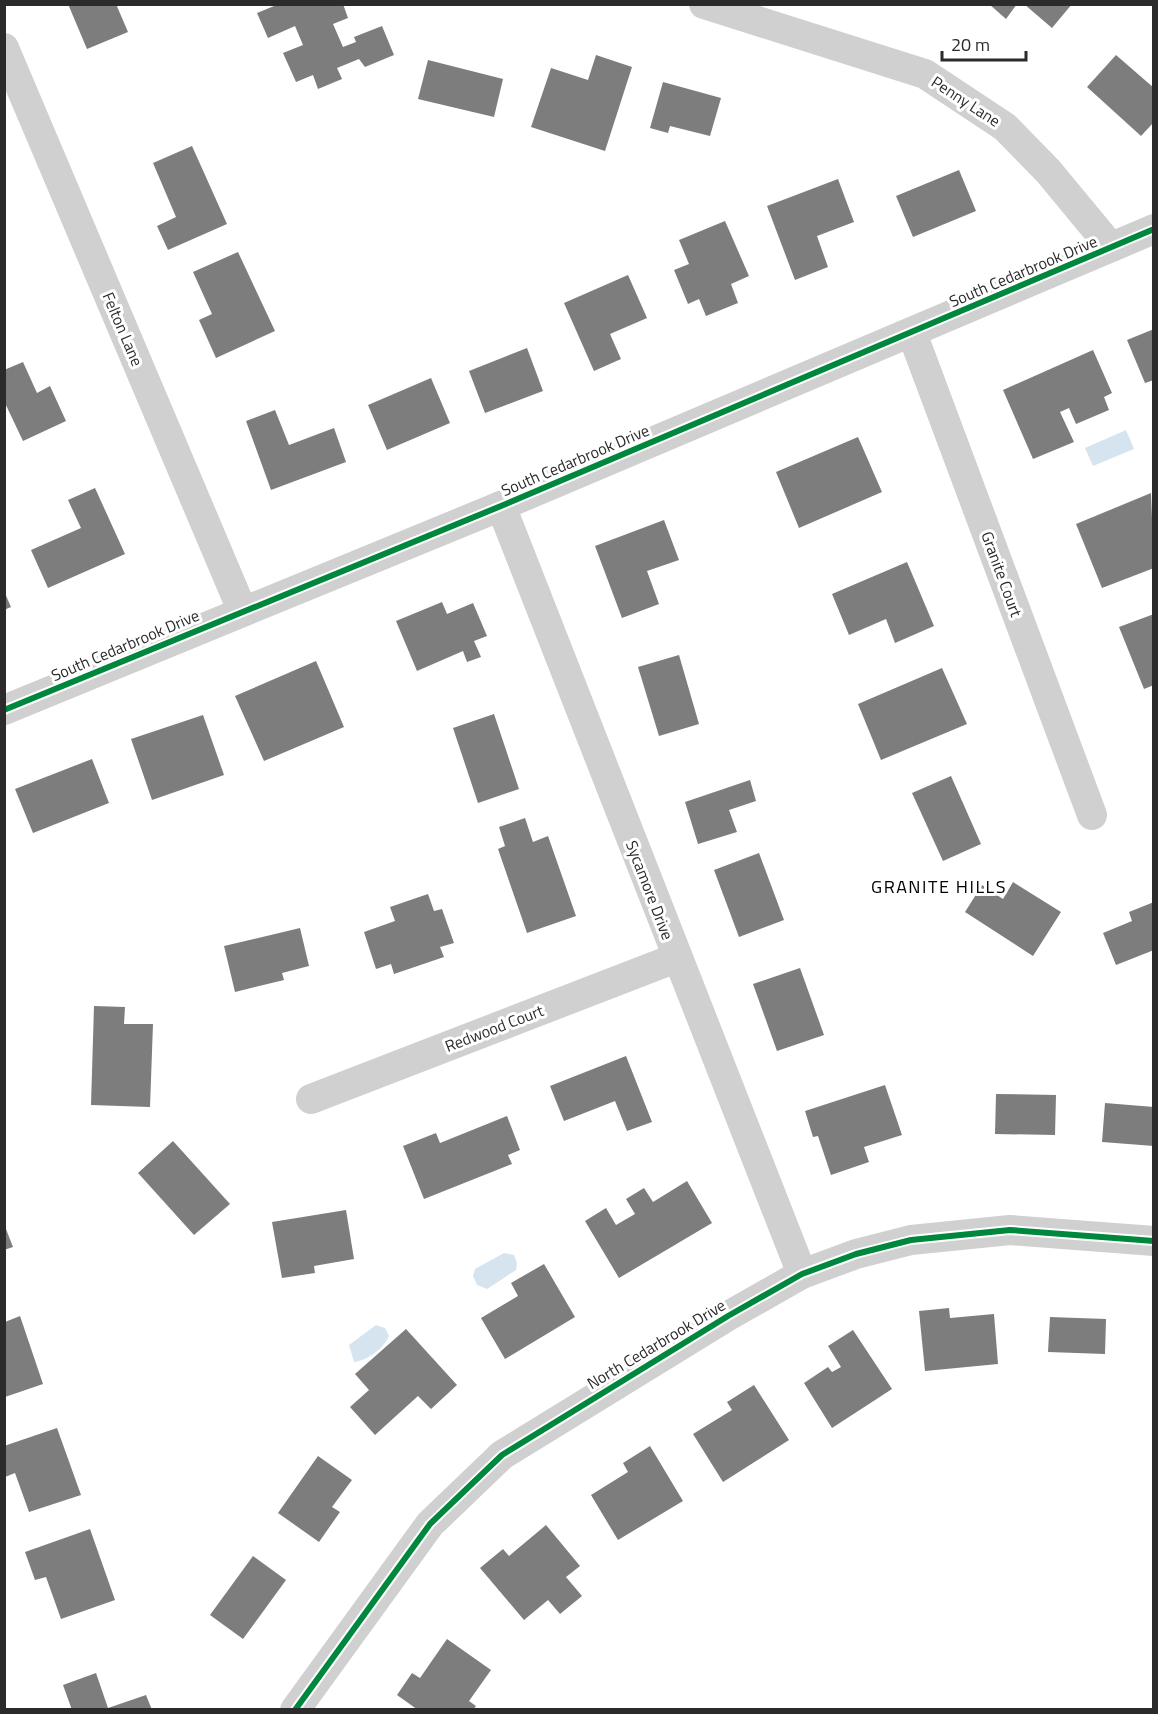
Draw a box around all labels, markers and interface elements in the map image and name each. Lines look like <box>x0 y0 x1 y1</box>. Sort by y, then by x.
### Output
scale bar <box>942 24 1026 62</box>
text: 20 m <box>951 31 990 58</box>
street label: Penny Lane <box>927 70 1005 132</box>
street label: South Cedarbrook Drive <box>945 229 1101 313</box>
street label: Felton Lane <box>97 288 149 370</box>
street label: South Cedarbrook Drive <box>497 418 653 502</box>
street label: Granite Court <box>975 528 1029 620</box>
street label: South Cedarbrook Drive <box>47 603 203 687</box>
street label: Sycamore Drive <box>620 837 680 943</box>
district label: GRANITE HILLS <box>871 873 1007 900</box>
street label: Redwood Court <box>441 998 547 1058</box>
street label: North Cedarbrook Drive <box>582 1293 730 1395</box>

